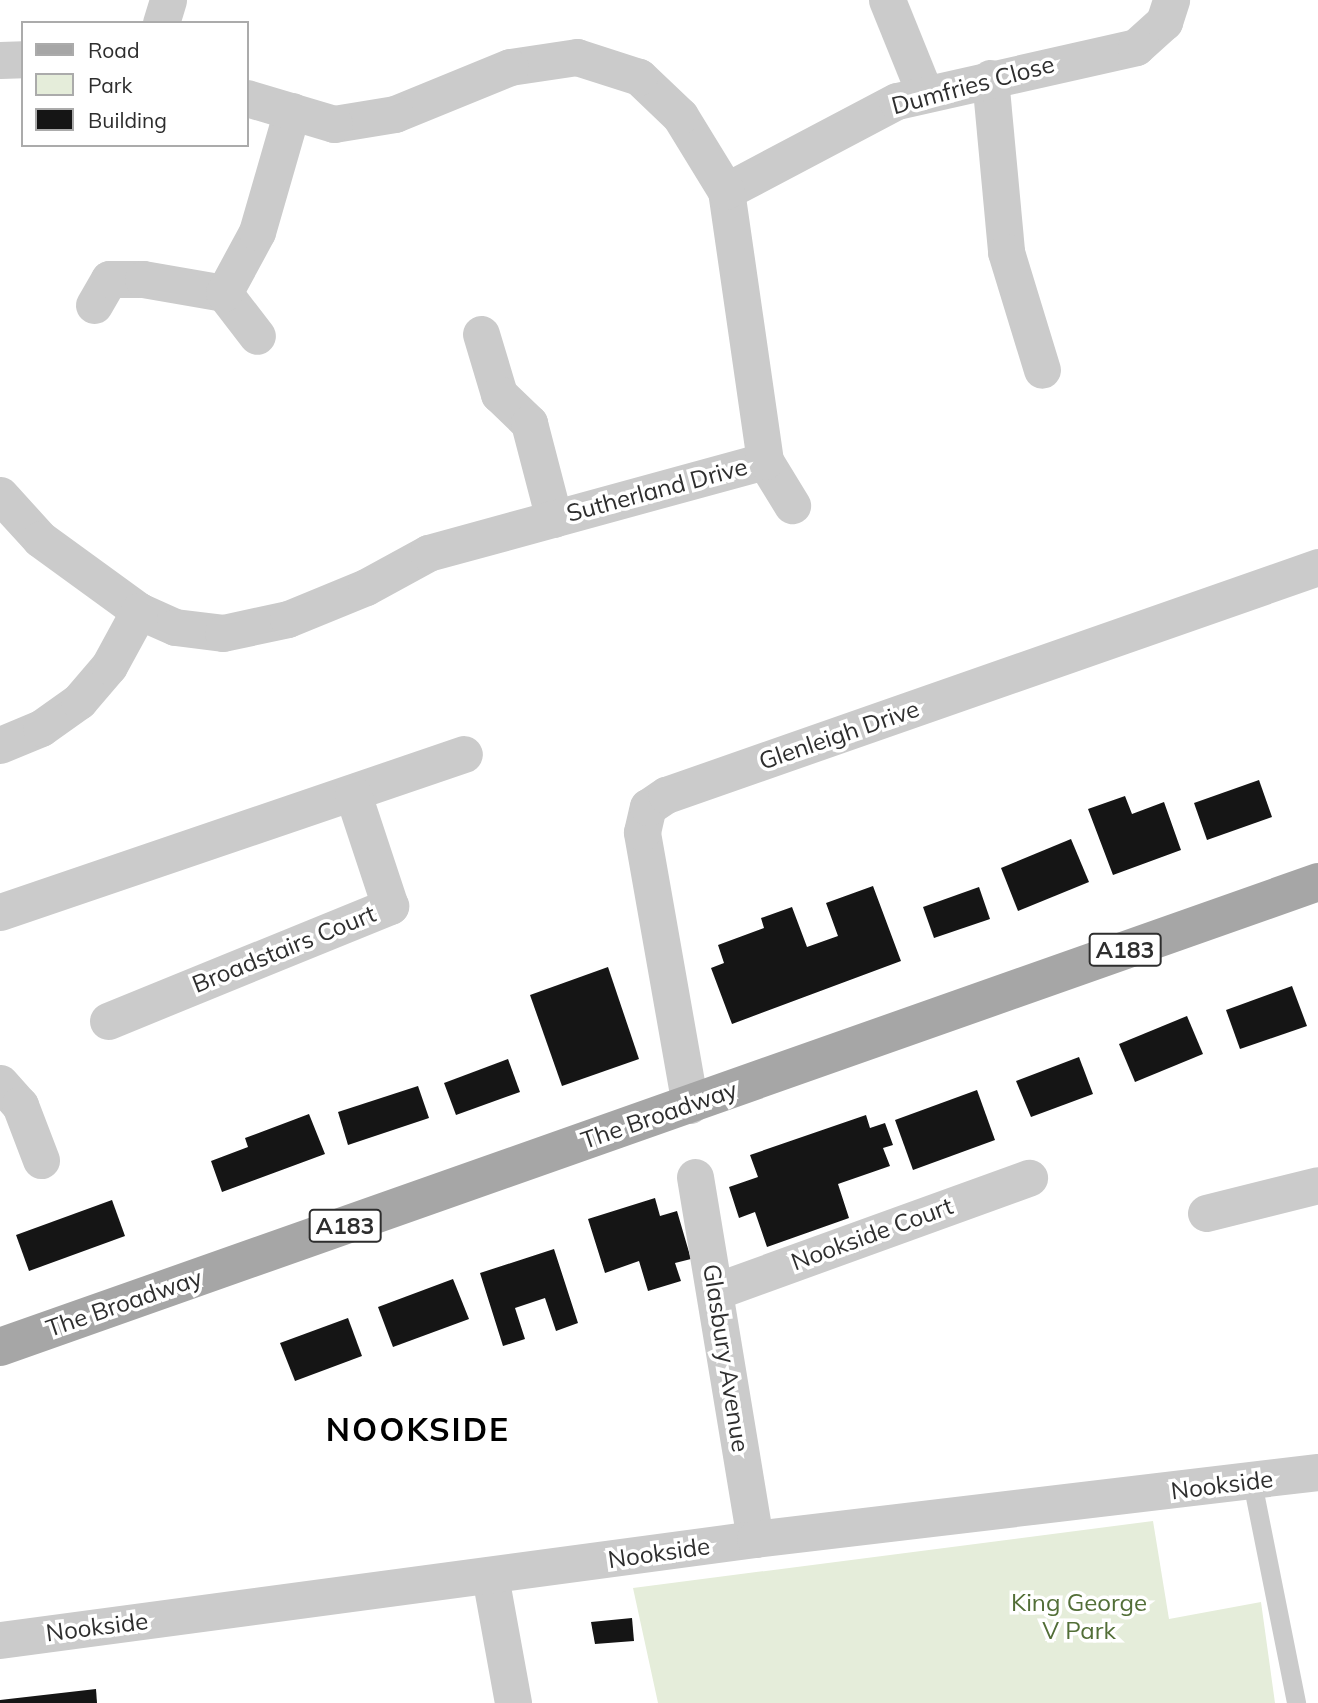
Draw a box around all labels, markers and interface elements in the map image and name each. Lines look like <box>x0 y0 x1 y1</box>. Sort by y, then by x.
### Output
legend <box>21 21 248 147</box>
text: Road <box>88 37 139 63</box>
street label: Dumfries Close <box>888 49 1058 121</box>
text: Park <box>88 72 132 98</box>
text: Building <box>88 107 167 133</box>
street label: Sutherland Drive <box>564 452 750 528</box>
street label: Glenleigh Drive <box>755 694 923 776</box>
street label: Broadstairs Court <box>188 899 380 999</box>
road number: A183 <box>1088 931 1162 970</box>
street label: The Broadway <box>577 1075 741 1155</box>
street label: Nookside Court <box>787 1191 957 1277</box>
road number: A183 <box>308 1206 382 1246</box>
street label: Glasbury Avenue <box>697 1262 755 1454</box>
street label: The Broadway <box>42 1263 206 1343</box>
district label: NOOKSIDE <box>327 1410 509 1448</box>
street label: Nookside <box>1169 1464 1275 1506</box>
street label: Nookside <box>606 1532 712 1574</box>
park label: King George V Park <box>1011 1589 1147 1645</box>
street label: Nookside <box>44 1606 150 1648</box>

